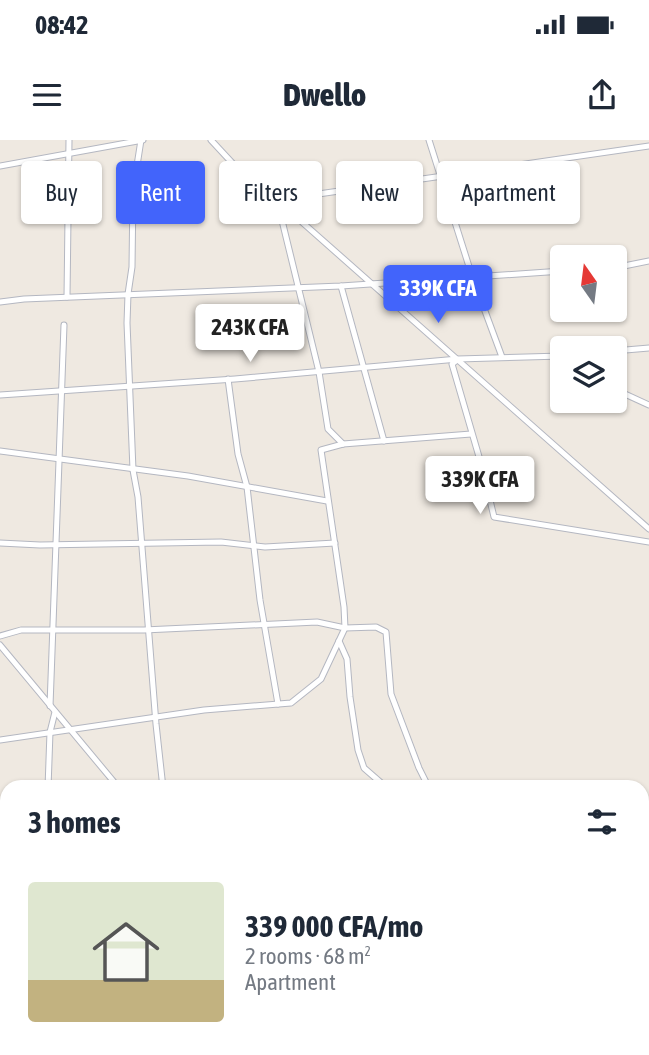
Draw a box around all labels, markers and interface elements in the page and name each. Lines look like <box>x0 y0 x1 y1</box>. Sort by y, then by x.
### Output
text: 08:42 <box>35 10 89 40</box>
icon: menu <box>28 76 66 114</box>
text: Dwello <box>283 76 366 113</box>
icon: share <box>583 76 621 114</box>
chip: Buy <box>21 161 102 224</box>
chip: Rent <box>116 161 205 224</box>
chip: Filters <box>219 161 322 224</box>
chip: New <box>336 161 423 224</box>
chip: Apartment <box>437 161 580 224</box>
north arrow <box>550 245 626 322</box>
map controls <box>550 245 627 413</box>
pin: 339K CFA <box>366 265 510 325</box>
text: 339K CFA <box>399 275 477 301</box>
pin: 243K CFA <box>178 304 322 364</box>
text: 243K CFA <box>211 314 289 340</box>
button: layers <box>550 336 627 413</box>
pin: 339K CFA <box>408 456 552 516</box>
text: 339K CFA <box>441 466 519 492</box>
icon: filters <box>583 803 621 841</box>
text: 3 homes <box>28 805 121 839</box>
text: 339 000 CFA/mo <box>245 909 423 943</box>
icon: home <box>84 910 168 994</box>
text: 2 rooms · 68 m² <box>245 943 371 969</box>
text: Apartment <box>245 969 336 995</box>

